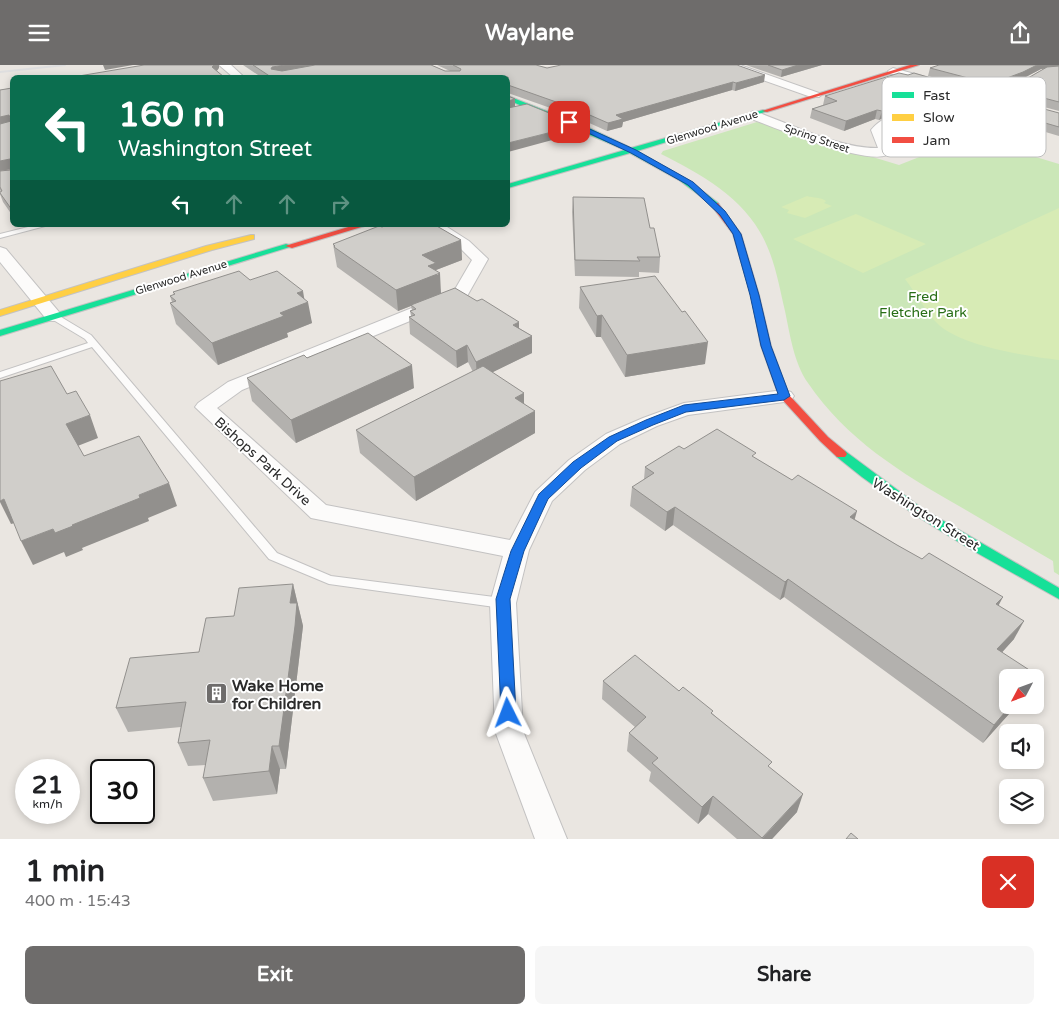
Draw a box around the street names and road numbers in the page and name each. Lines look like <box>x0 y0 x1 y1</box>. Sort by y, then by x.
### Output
street label: Glenwood Avenue <box>665 107 760 148</box>
street label: Spring Street <box>782 121 851 156</box>
street label: Glenwood Avenue <box>134 257 229 298</box>
street label: Bishops Park Drive <box>211 414 315 509</box>
street label: Washington Street <box>869 474 983 555</box>

